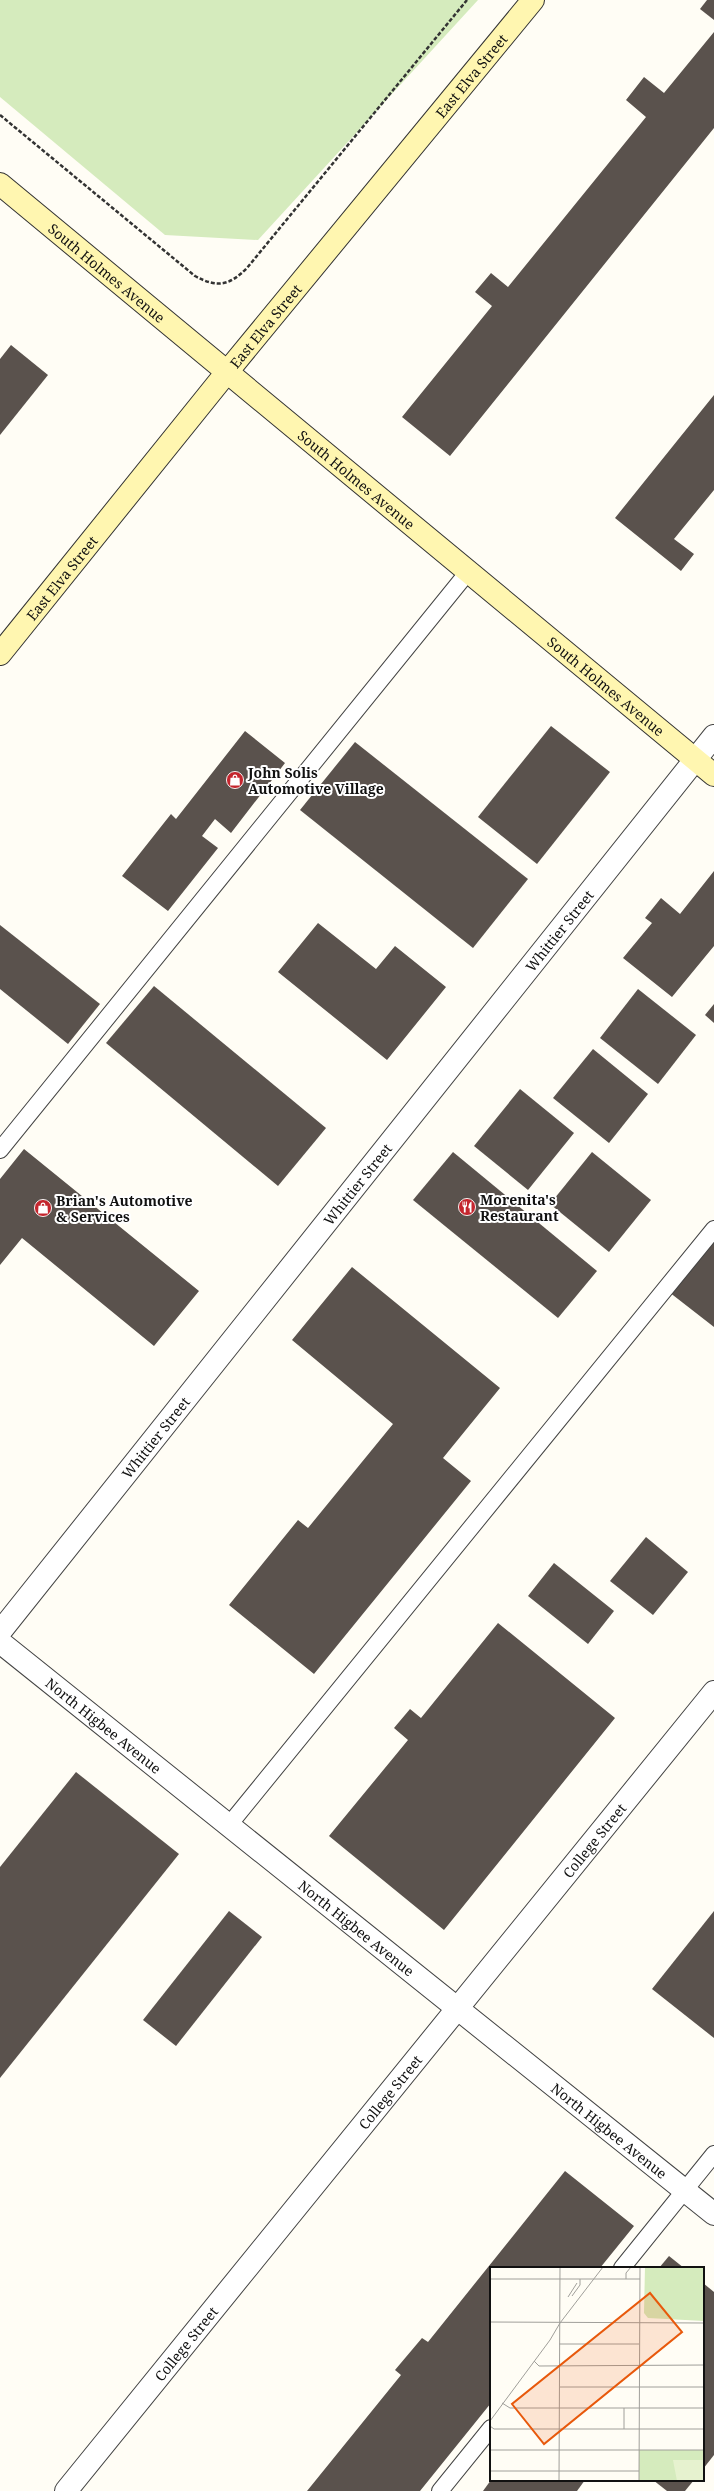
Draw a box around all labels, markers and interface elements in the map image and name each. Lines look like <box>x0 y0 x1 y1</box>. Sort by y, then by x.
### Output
street label: East Elva Street <box>431 29 511 121</box>
street label: South Holmes Avenue <box>45 219 170 327</box>
street label: East Elva Street <box>225 280 305 372</box>
street label: South Holmes Avenue <box>294 425 419 533</box>
street label: East Elva Street <box>22 531 101 624</box>
street label: South Holmes Avenue <box>544 632 669 740</box>
place label: John Solis Automotive Village <box>247 763 384 798</box>
shop icon: John Solis Automotive Village <box>225 770 245 790</box>
street label: Whittier Street <box>521 886 597 975</box>
street label: Whittier Street <box>319 1139 395 1229</box>
place label: Morenita's Restaurant <box>480 1190 559 1225</box>
place label: Brian's Automotive & Services <box>56 1191 193 1226</box>
restaurant icon: Morenita's Restaurant <box>457 1197 477 1217</box>
shop icon: Brian's Automotive & Services <box>33 1198 53 1218</box>
street label: Whittier Street <box>117 1392 194 1482</box>
street label: North Higbee Avenue <box>42 1673 166 1777</box>
street label: College Street <box>558 1799 630 1881</box>
street label: North Higbee Avenue <box>295 1876 419 1980</box>
street label: College Street <box>354 2051 426 2133</box>
street label: North Higbee Avenue <box>548 2078 671 2183</box>
inset map <box>490 2267 704 2481</box>
street label: College Street <box>150 2302 222 2385</box>

